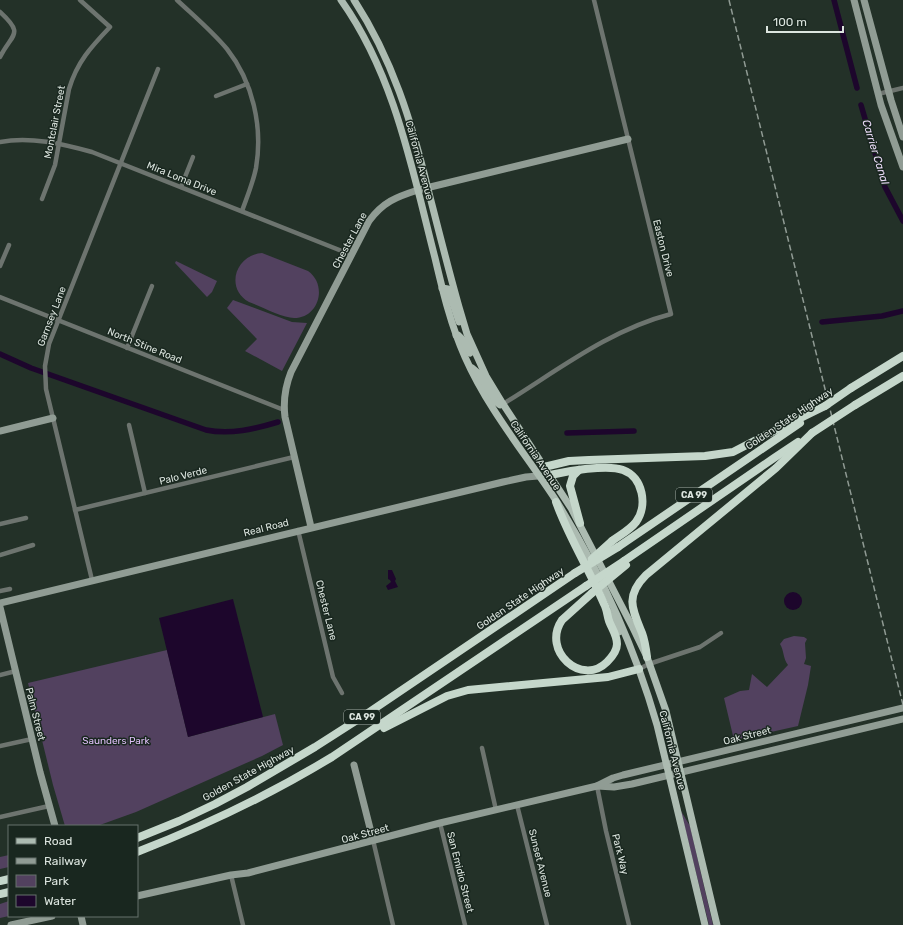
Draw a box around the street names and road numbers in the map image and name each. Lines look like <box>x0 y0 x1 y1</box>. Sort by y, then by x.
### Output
street label: Montclair Street <box>42 84 68 160</box>
street label: California Avenue <box>403 119 435 202</box>
street label: Mira Loma Drive <box>145 159 219 199</box>
street label: Chester Lane <box>330 210 370 271</box>
street label: Easton Drive <box>650 218 676 279</box>
street label: Garnsey Lane <box>35 284 69 348</box>
street label: North Stine Road <box>106 326 184 366</box>
street label: Golden State Highway <box>744 385 836 453</box>
street label: California Avenue <box>507 418 563 493</box>
street label: Palo Verde <box>158 464 209 488</box>
road number: CA 99 <box>676 488 712 502</box>
street label: Real Road <box>242 517 290 539</box>
street label: Golden State Highway <box>475 565 567 633</box>
street label: Chester Lane <box>313 579 339 642</box>
street label: Palm Street <box>23 686 47 742</box>
street label: California Avenue <box>656 709 688 792</box>
road number: CA 99 <box>344 710 380 724</box>
street label: Oak Street <box>722 724 772 748</box>
street label: Golden State Highway <box>201 743 297 804</box>
street label: Oak Street <box>340 822 390 846</box>
street label: Sunset Avenue <box>526 828 554 899</box>
street label: San Emidio Street <box>444 830 476 914</box>
street label: Park Way <box>609 833 631 876</box>

